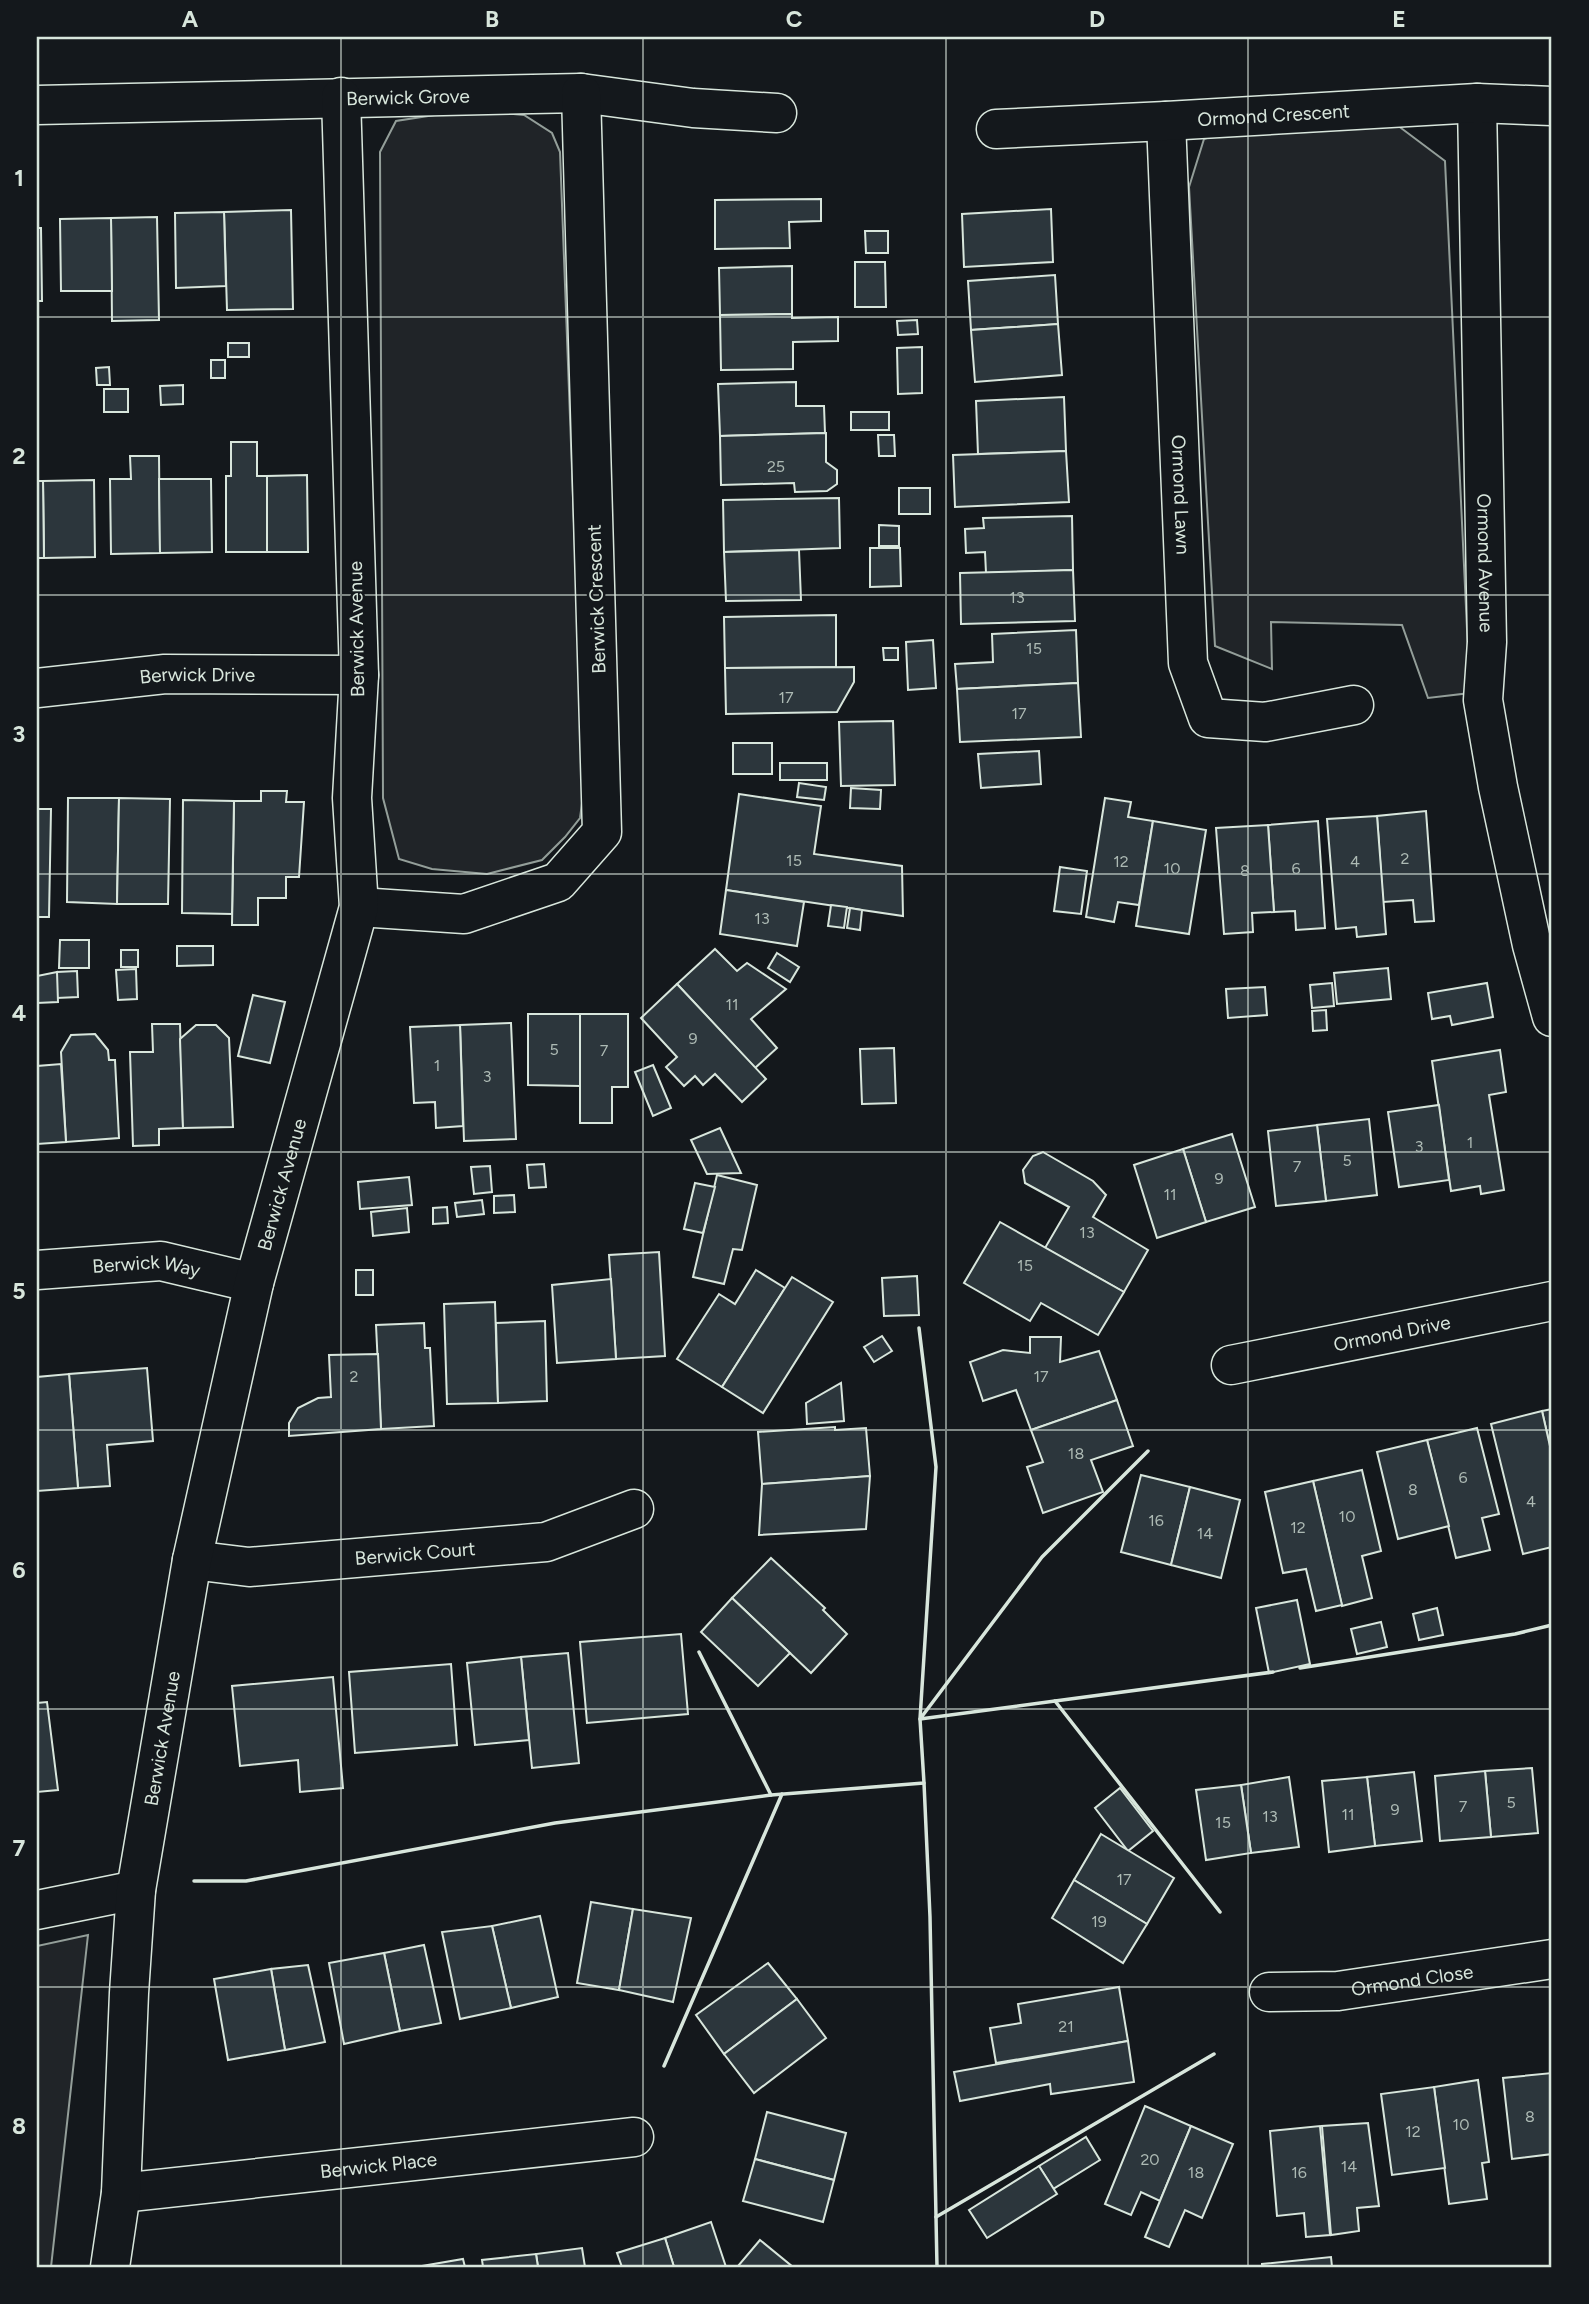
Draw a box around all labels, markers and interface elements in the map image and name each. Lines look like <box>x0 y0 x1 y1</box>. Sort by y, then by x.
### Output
text: A <box>182 5 199 33</box>
text: B <box>485 5 499 33</box>
text: C <box>786 5 803 33</box>
text: D <box>1089 5 1105 33</box>
text: E <box>1392 5 1406 33</box>
street label: Berwick Grove <box>346 84 470 110</box>
street label: Ormond Crescent <box>1197 99 1351 131</box>
text: 1 <box>14 164 24 192</box>
street label: Ormond Lawn <box>1167 434 1195 555</box>
text: 2 <box>12 442 26 470</box>
house number: 25 <box>767 457 785 476</box>
street label: Ormond Avenue <box>1472 493 1498 633</box>
street label: Berwick Crescent <box>582 524 611 674</box>
street label: Berwick Avenue <box>344 561 369 697</box>
house number: 13 <box>1009 588 1025 607</box>
house number: 15 <box>1026 639 1042 658</box>
street label: Berwick Drive <box>138 663 255 689</box>
house number: 17 <box>778 688 794 707</box>
house number: 17 <box>1011 704 1027 723</box>
text: 3 <box>13 720 25 748</box>
house number: 2 <box>1401 849 1409 868</box>
house number: 15 <box>786 851 802 870</box>
house number: 12 <box>1113 852 1129 871</box>
house number: 4 <box>1350 852 1360 871</box>
house number: 10 <box>1164 859 1180 878</box>
house number: 6 <box>1291 859 1301 878</box>
house number: 8 <box>1240 861 1250 880</box>
house number: 13 <box>754 909 770 928</box>
house number: 11 <box>725 995 739 1014</box>
text: 4 <box>12 999 26 1027</box>
house number: 9 <box>688 1029 698 1048</box>
house number: 5 <box>549 1040 559 1059</box>
house number: 7 <box>600 1041 609 1060</box>
house number: 1 <box>434 1056 440 1075</box>
house number: 3 <box>483 1067 491 1086</box>
street label: Berwick Avenue <box>253 1116 311 1253</box>
house number: 1 <box>1467 1133 1473 1152</box>
house number: 3 <box>1415 1137 1423 1156</box>
house number: 5 <box>1342 1151 1352 1170</box>
house number: 7 <box>1293 1157 1302 1176</box>
house number: 9 <box>1214 1169 1224 1188</box>
house number: 11 <box>1163 1185 1177 1204</box>
house number: 13 <box>1079 1223 1095 1242</box>
street label: Berwick Way <box>92 1250 203 1282</box>
house number: 15 <box>1017 1256 1033 1275</box>
text: 5 <box>12 1277 26 1305</box>
street label: Ormond Drive <box>1331 1311 1452 1356</box>
house number: 2 <box>350 1367 358 1386</box>
house number: 17 <box>1033 1367 1049 1386</box>
house number: 18 <box>1068 1444 1084 1463</box>
house number: 6 <box>1458 1468 1468 1487</box>
house number: 8 <box>1408 1480 1418 1499</box>
house number: 4 <box>1526 1492 1536 1511</box>
house number: 10 <box>1339 1507 1355 1526</box>
house number: 16 <box>1148 1511 1164 1530</box>
house number: 12 <box>1290 1518 1306 1537</box>
house number: 14 <box>1197 1524 1213 1543</box>
street label: Berwick Court <box>354 1537 476 1570</box>
text: 6 <box>12 1556 26 1584</box>
street label: Berwick Avenue <box>139 1669 185 1808</box>
house number: 5 <box>1506 1793 1516 1812</box>
house number: 7 <box>1459 1797 1468 1816</box>
house number: 9 <box>1390 1800 1400 1819</box>
house number: 11 <box>1341 1805 1355 1824</box>
house number: 13 <box>1262 1807 1278 1826</box>
house number: 15 <box>1215 1813 1231 1832</box>
text: 7 <box>13 1834 26 1862</box>
house number: 17 <box>1116 1870 1132 1889</box>
house number: 19 <box>1091 1912 1107 1931</box>
street label: Ormond Close <box>1350 1960 1475 2001</box>
house number: 21 <box>1058 2017 1074 2036</box>
house number: 8 <box>1525 2107 1535 2126</box>
text: 8 <box>12 2112 26 2140</box>
house number: 10 <box>1453 2115 1469 2134</box>
house number: 12 <box>1405 2122 1421 2141</box>
street label: Berwick Place <box>319 2148 438 2183</box>
house number: 20 <box>1140 2150 1160 2169</box>
house number: 14 <box>1341 2157 1357 2176</box>
house number: 18 <box>1188 2163 1204 2182</box>
house number: 16 <box>1291 2163 1307 2182</box>

